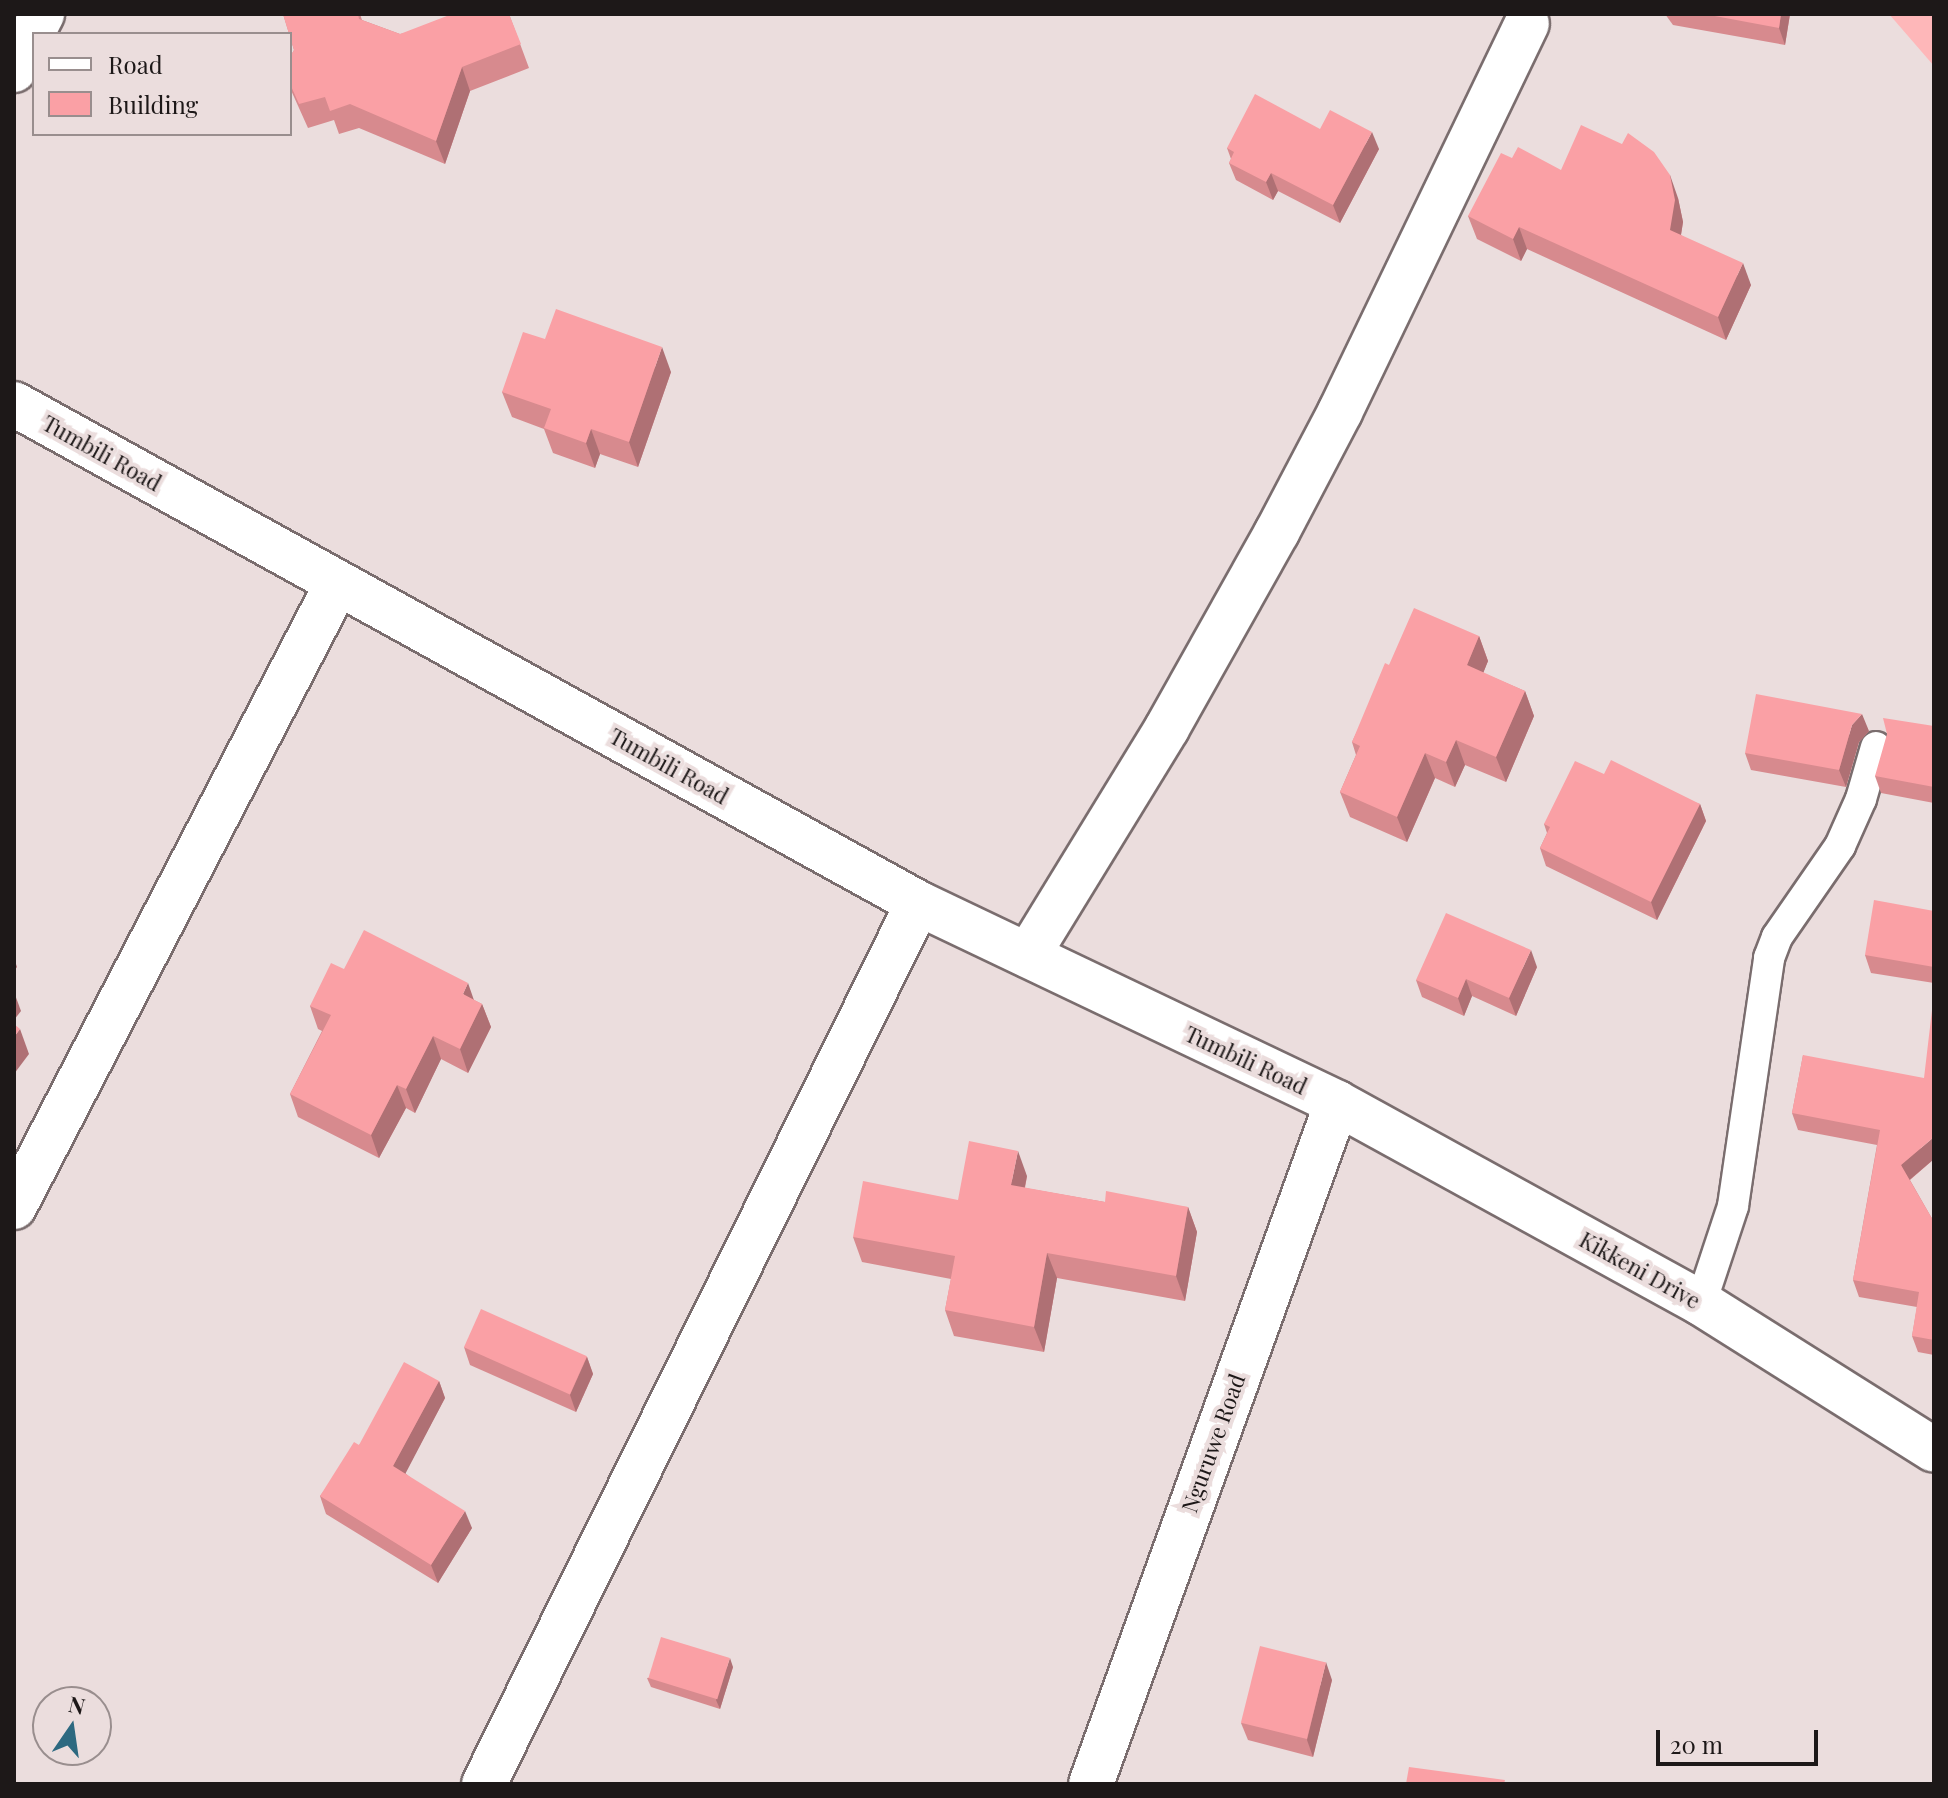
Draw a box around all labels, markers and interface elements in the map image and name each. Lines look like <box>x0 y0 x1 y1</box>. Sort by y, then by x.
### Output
legend <box>32 32 292 136</box>
text: Road <box>108 48 163 80</box>
text: Building <box>108 88 198 120</box>
street label: Tumbili Road <box>38 410 166 496</box>
street label: Tumbili Road <box>605 723 733 809</box>
street label: Tumbili Road <box>1181 1020 1311 1100</box>
street label: Kikkeni Drive <box>1575 1226 1705 1314</box>
street label: Nguruwe Road <box>1176 1370 1250 1516</box>
north arrow <box>32 1686 112 1766</box>
text: N <box>66 1688 88 1721</box>
scale bar <box>1660 1714 1822 1764</box>
text: 20 m <box>1670 1728 1723 1760</box>

